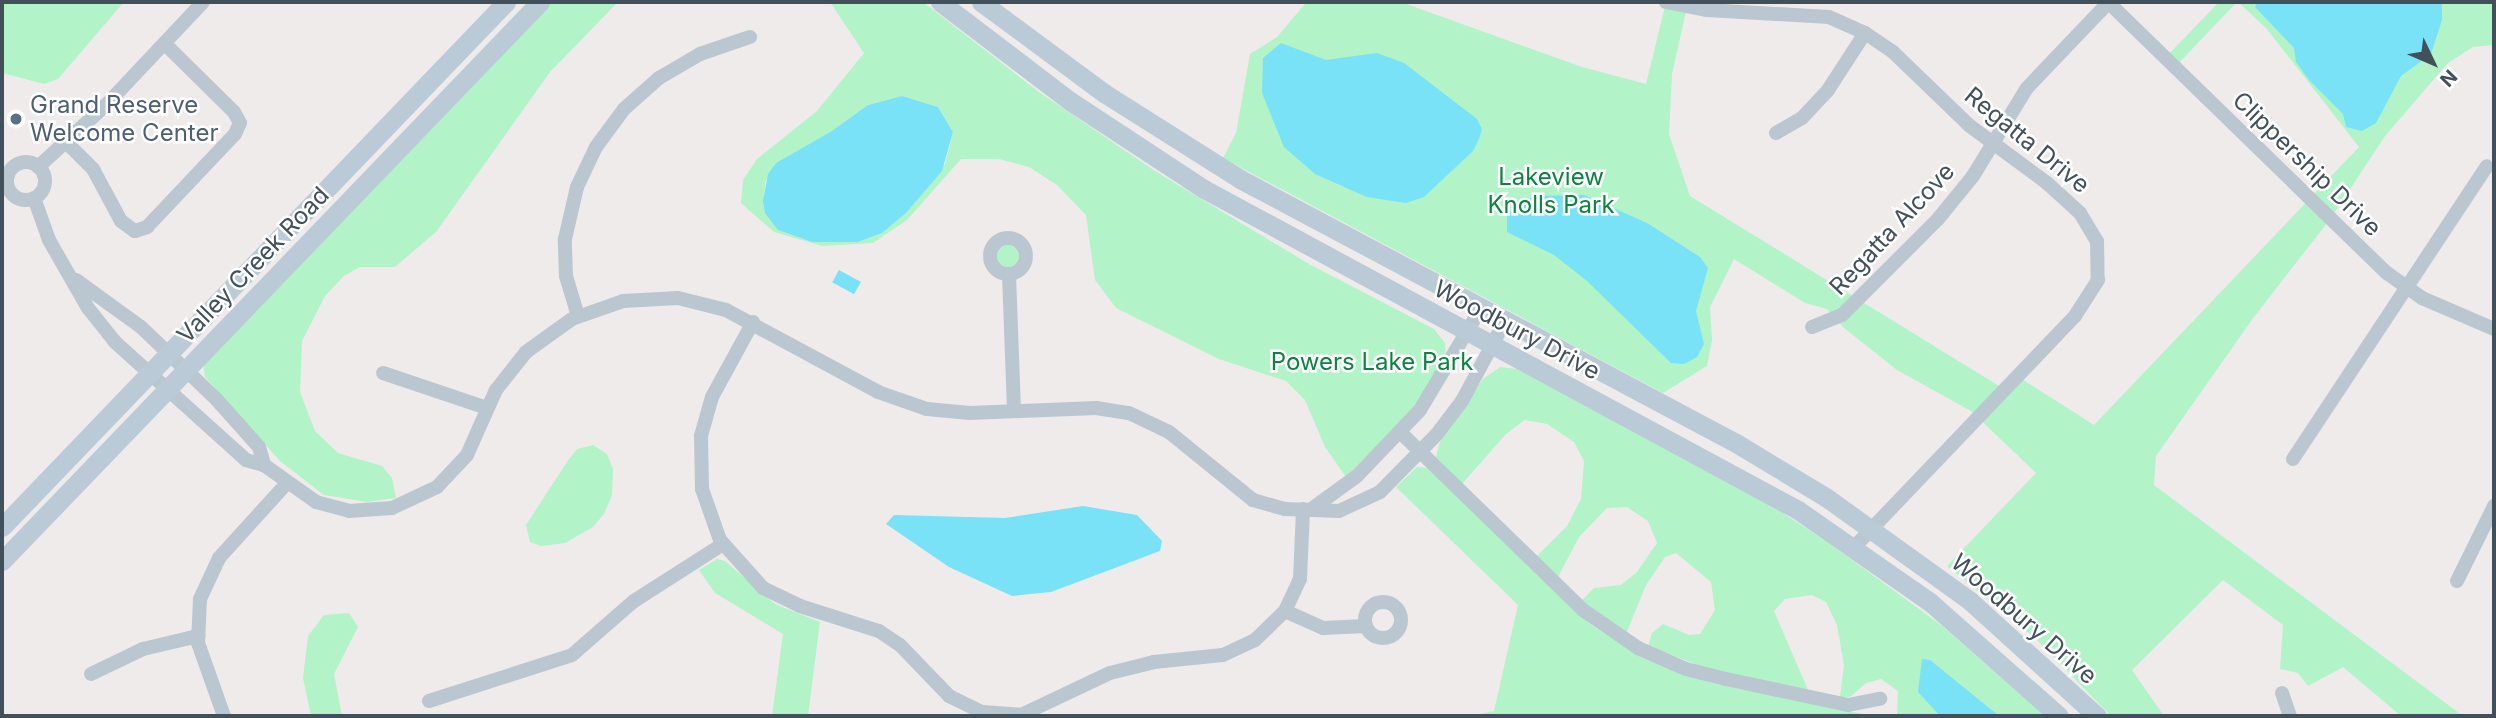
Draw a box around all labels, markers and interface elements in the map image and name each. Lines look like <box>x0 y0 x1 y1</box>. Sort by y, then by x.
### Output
north arrow <box>2398 28 2468 98</box>
text: N <box>2435 65 2462 91</box>
street label: Regatta Drive <box>1959 81 2095 199</box>
street label: Clippership Drive <box>2227 86 2387 242</box>
place label: Grand Reserve Welcome Center <box>30 91 218 147</box>
marker: Grand Reserve Welcome Center <box>8 111 24 127</box>
street label: Regatta Alcove <box>1824 157 1960 301</box>
park label: Lakeview Knolls Park <box>1487 163 1615 219</box>
street label: Valley Creek Road <box>171 181 335 349</box>
street label: Woodbury Drive <box>1429 274 1605 386</box>
park label: Powers Lake Park <box>1271 348 1473 376</box>
street label: Woodbury Drive <box>1945 548 2103 690</box>

